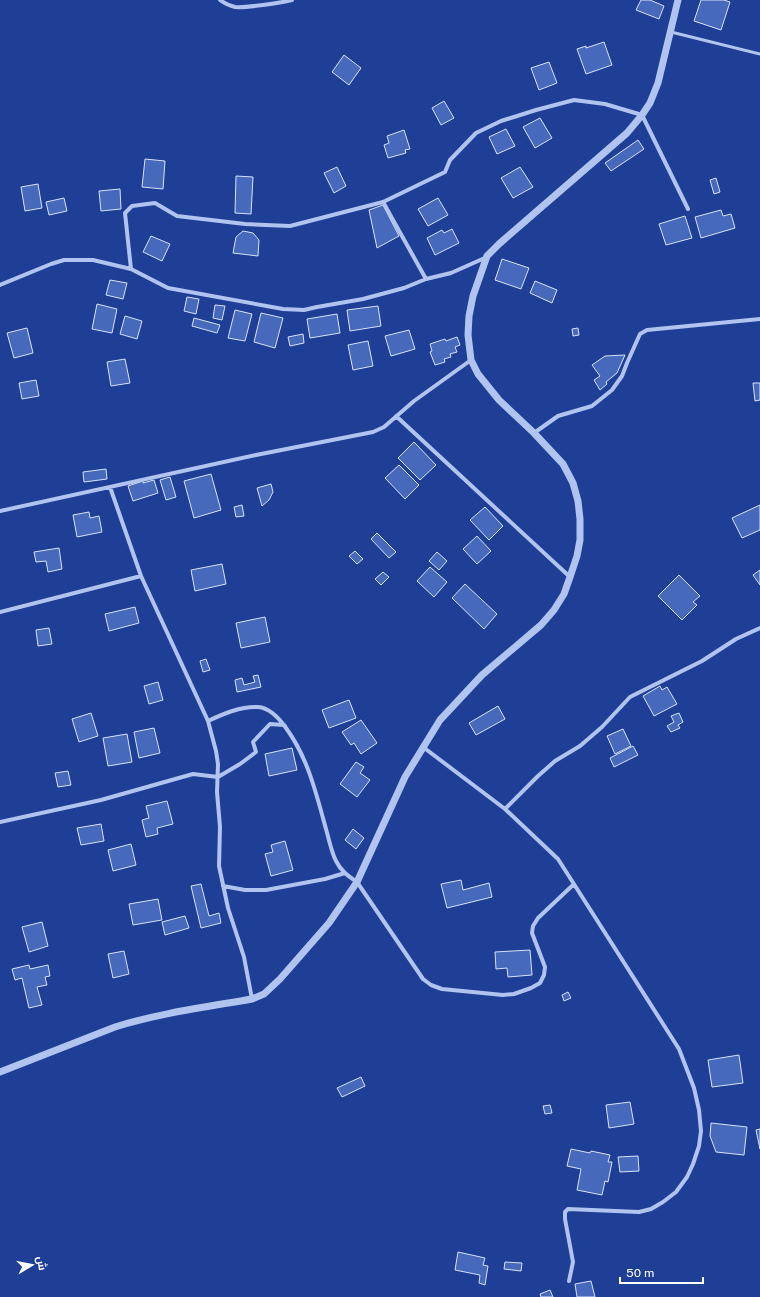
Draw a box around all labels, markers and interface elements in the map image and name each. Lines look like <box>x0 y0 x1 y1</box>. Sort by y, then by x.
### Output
north arrow <box>12 1245 52 1285</box>
text: ش <box>34 1255 49 1271</box>
scale bar <box>620 1259 703 1285</box>
text: 50 m <box>626 1266 654 1280</box>

